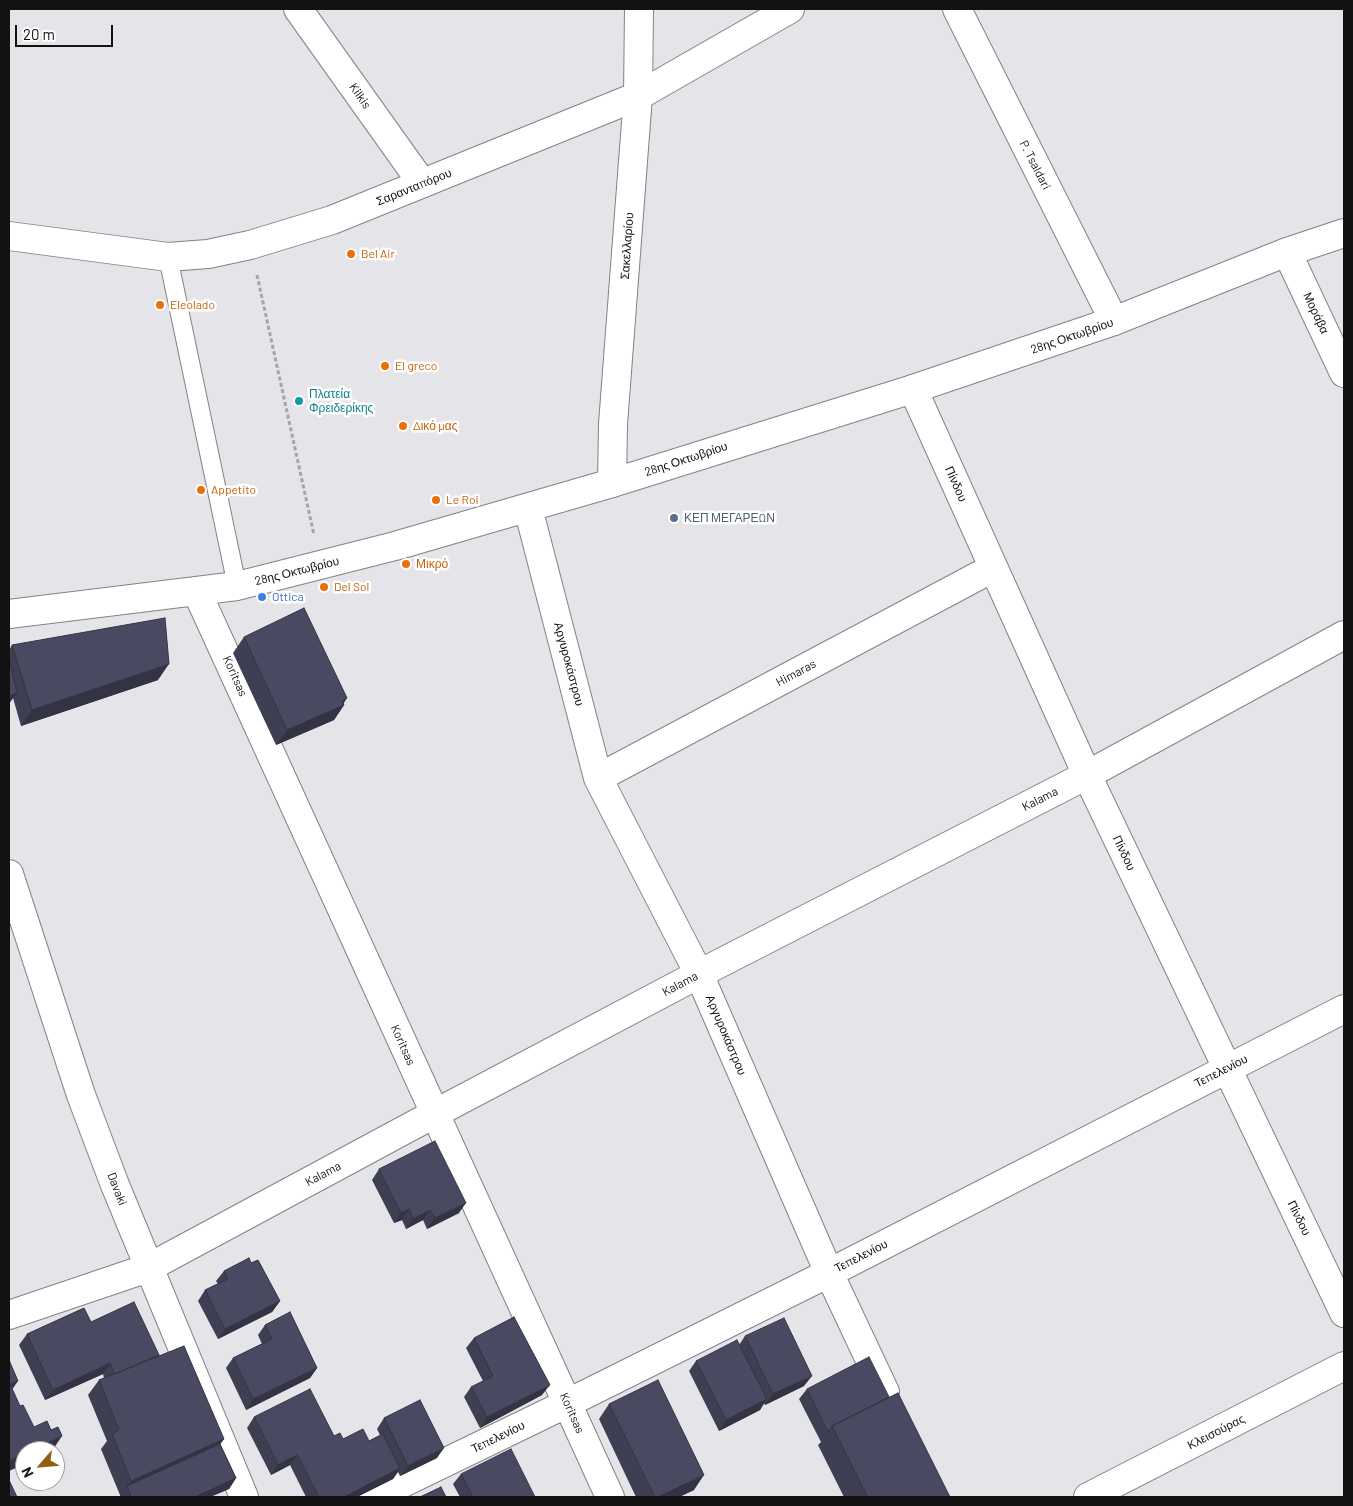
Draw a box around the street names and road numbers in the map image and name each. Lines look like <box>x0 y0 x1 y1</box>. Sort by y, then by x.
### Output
street label: Kilkis <box>346 80 374 112</box>
street label: P. Tsaldari <box>1016 138 1054 192</box>
street label: Σαρανταπόρου <box>374 165 454 209</box>
street label: Σακελλαρίου <box>617 212 637 280</box>
street label: Μοράβα <box>1300 290 1332 336</box>
street label: 28ης Οκτωβρίου <box>1029 315 1115 357</box>
street label: 28ης Οκτωβρίου <box>643 439 729 479</box>
street label: Πίνδου <box>942 464 970 504</box>
street label: 28ης Οκτωβρίου <box>253 554 341 588</box>
street label: Αργυροκάστρου <box>551 621 587 707</box>
street label: Koritsas <box>220 653 250 699</box>
street label: Himaras <box>774 656 818 690</box>
street label: Kalama <box>1020 784 1060 814</box>
street label: Πίνδου <box>1110 833 1138 873</box>
street label: Kalama <box>660 969 700 999</box>
street label: Αργυροκάστρου <box>703 993 749 1077</box>
street label: Koritsas <box>388 1022 418 1068</box>
street label: Τεπελενίου <box>1192 1051 1250 1091</box>
street label: Kalama <box>303 1159 343 1189</box>
street label: Davaki <box>104 1170 130 1208</box>
street label: Πίνδου <box>1284 1198 1314 1238</box>
street label: Τεπελενίου <box>832 1236 890 1276</box>
street label: Koritsas <box>557 1390 587 1436</box>
street label: Κλεισούρας <box>1185 1411 1247 1453</box>
street label: Τεπελενίου <box>469 1418 527 1456</box>

